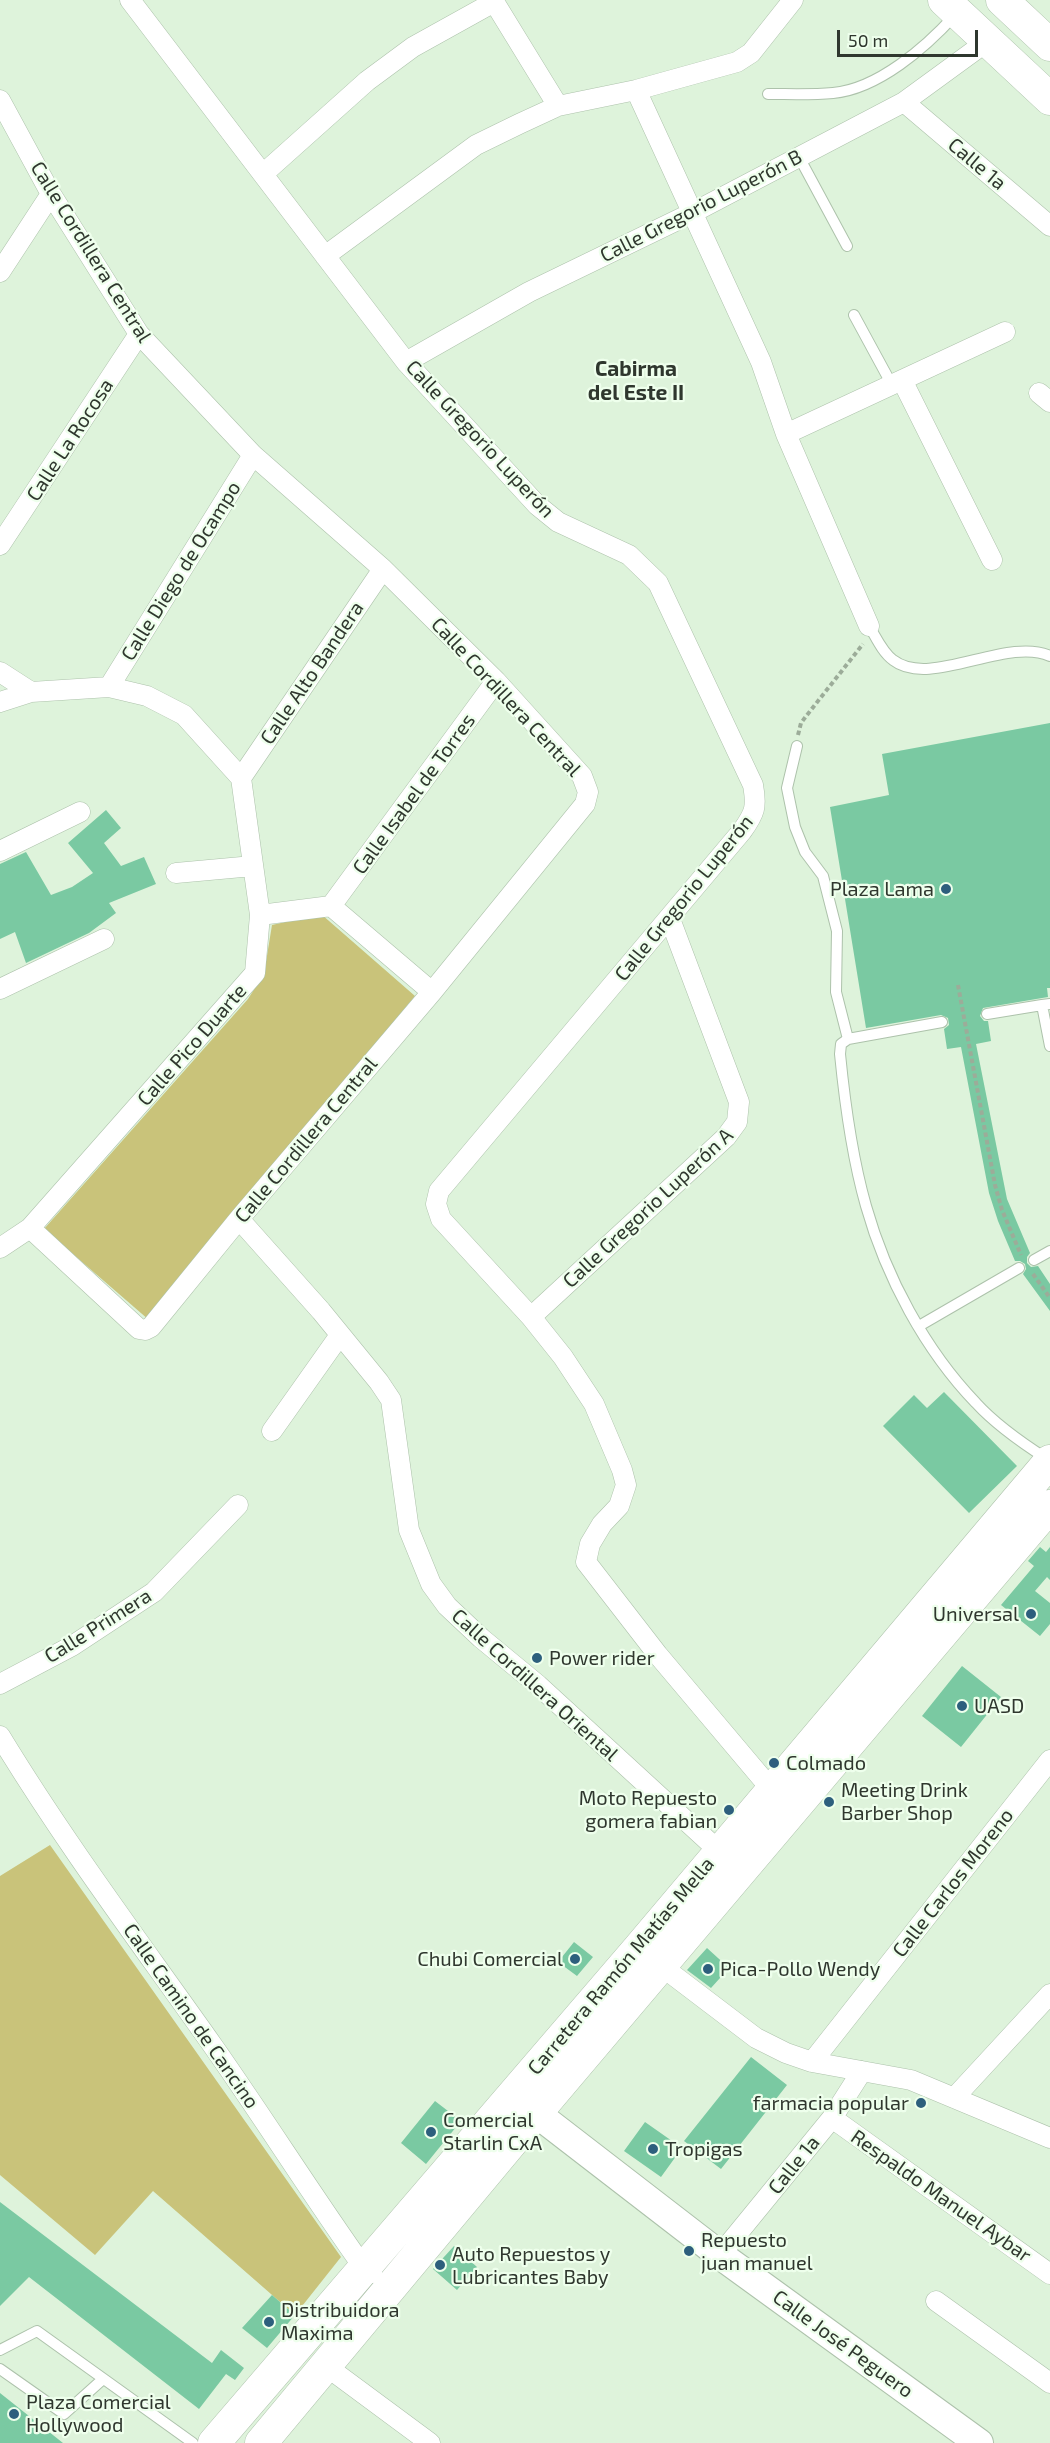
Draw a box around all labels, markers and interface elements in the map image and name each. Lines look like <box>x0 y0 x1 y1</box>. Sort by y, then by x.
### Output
scale bar <box>840 18 981 56</box>
text: 50 m <box>848 29 888 51</box>
street label: Calle 1a <box>943 133 1011 195</box>
street label: Calle Gregorio Luperón B <box>596 145 806 267</box>
street label: Calle Cordillera Central <box>25 157 157 347</box>
street label: Calle Gregorio Luperón <box>401 355 559 523</box>
district label: Cabirma del Este II <box>588 356 684 406</box>
street label: Calle La Rocosa <box>22 374 118 506</box>
street label: Calle Diego de Ocampo <box>116 477 246 665</box>
street label: Calle Alto Bandera <box>255 597 369 749</box>
street label: Calle Cordillera Central <box>426 612 586 782</box>
street label: Calle Isabel de Torres <box>348 709 480 879</box>
street label: Calle Gregorio Luperón <box>610 810 758 986</box>
place label: Plaza Lama <box>830 877 934 901</box>
marker: Plaza Lama <box>939 882 953 896</box>
street label: Calle Pico Duarte <box>133 979 251 1111</box>
street label: Calle Cordillera Central <box>230 1052 382 1228</box>
street label: Calle Gregorio Luperón A <box>558 1123 738 1293</box>
street label: Calle Primera <box>40 1584 156 1668</box>
place label: Universal <box>933 1602 1019 1626</box>
street label: Calle Cordillera Oriental <box>447 1604 623 1766</box>
marker: Universal <box>1024 1607 1038 1621</box>
place label: Power rider <box>549 1646 655 1670</box>
marker: Power rider <box>530 1651 544 1665</box>
place label: UASD <box>974 1694 1024 1718</box>
marker: UASD <box>955 1699 969 1713</box>
place label: Colmado <box>786 1751 866 1775</box>
marker: Colmado <box>767 1756 781 1770</box>
place label: Meeting Drink Barber Shop <box>841 1778 968 1825</box>
place label: Moto Repuesto gomera fabian <box>579 1786 717 1833</box>
marker: Meeting Drink Barber Shop <box>822 1795 836 1809</box>
marker: Moto Repuesto gomera fabian <box>722 1803 736 1817</box>
street label: Calle Carlos Moreno <box>887 1804 1019 1962</box>
street label: Carretera Ramón Matías Mella <box>523 1852 719 2080</box>
street label: Calle Camino de Cancino <box>118 1919 264 2113</box>
place label: Chubi Comercial <box>417 1947 563 1971</box>
marker: Chubi Comercial <box>568 1952 582 1966</box>
place label: Pica-Pollo Wendy <box>720 1957 880 1981</box>
marker: Pica-Pollo Wendy <box>701 1962 715 1976</box>
place label: farmacia popular <box>753 2091 909 2115</box>
marker: farmacia popular <box>914 2096 928 2110</box>
place label: Comercial Starlin CxA <box>443 2108 542 2155</box>
marker: Comercial Starlin CxA <box>424 2125 438 2139</box>
street label: Respaldo Manuel Aybar <box>846 2125 1036 2267</box>
street label: Calle 1a <box>763 2131 825 2199</box>
place label: Tropigas <box>665 2137 743 2161</box>
marker: Tropigas <box>646 2142 660 2156</box>
place label: Repuesto juan manuel <box>701 2228 813 2275</box>
place label: Auto Repuestos y Lubricantes Baby <box>452 2242 610 2289</box>
marker: Repuesto juan manuel <box>682 2244 696 2258</box>
marker: Auto Repuestos y Lubricantes Baby <box>433 2258 447 2272</box>
street label: Calle José Peguero <box>768 2285 918 2403</box>
place label: Distribuidora Maxima <box>281 2298 400 2345</box>
marker: Distribuidora Maxima <box>262 2315 276 2329</box>
place label: Plaza Comercial Hollywood <box>26 2390 171 2437</box>
marker: Plaza Comercial Hollywood <box>7 2407 21 2421</box>

